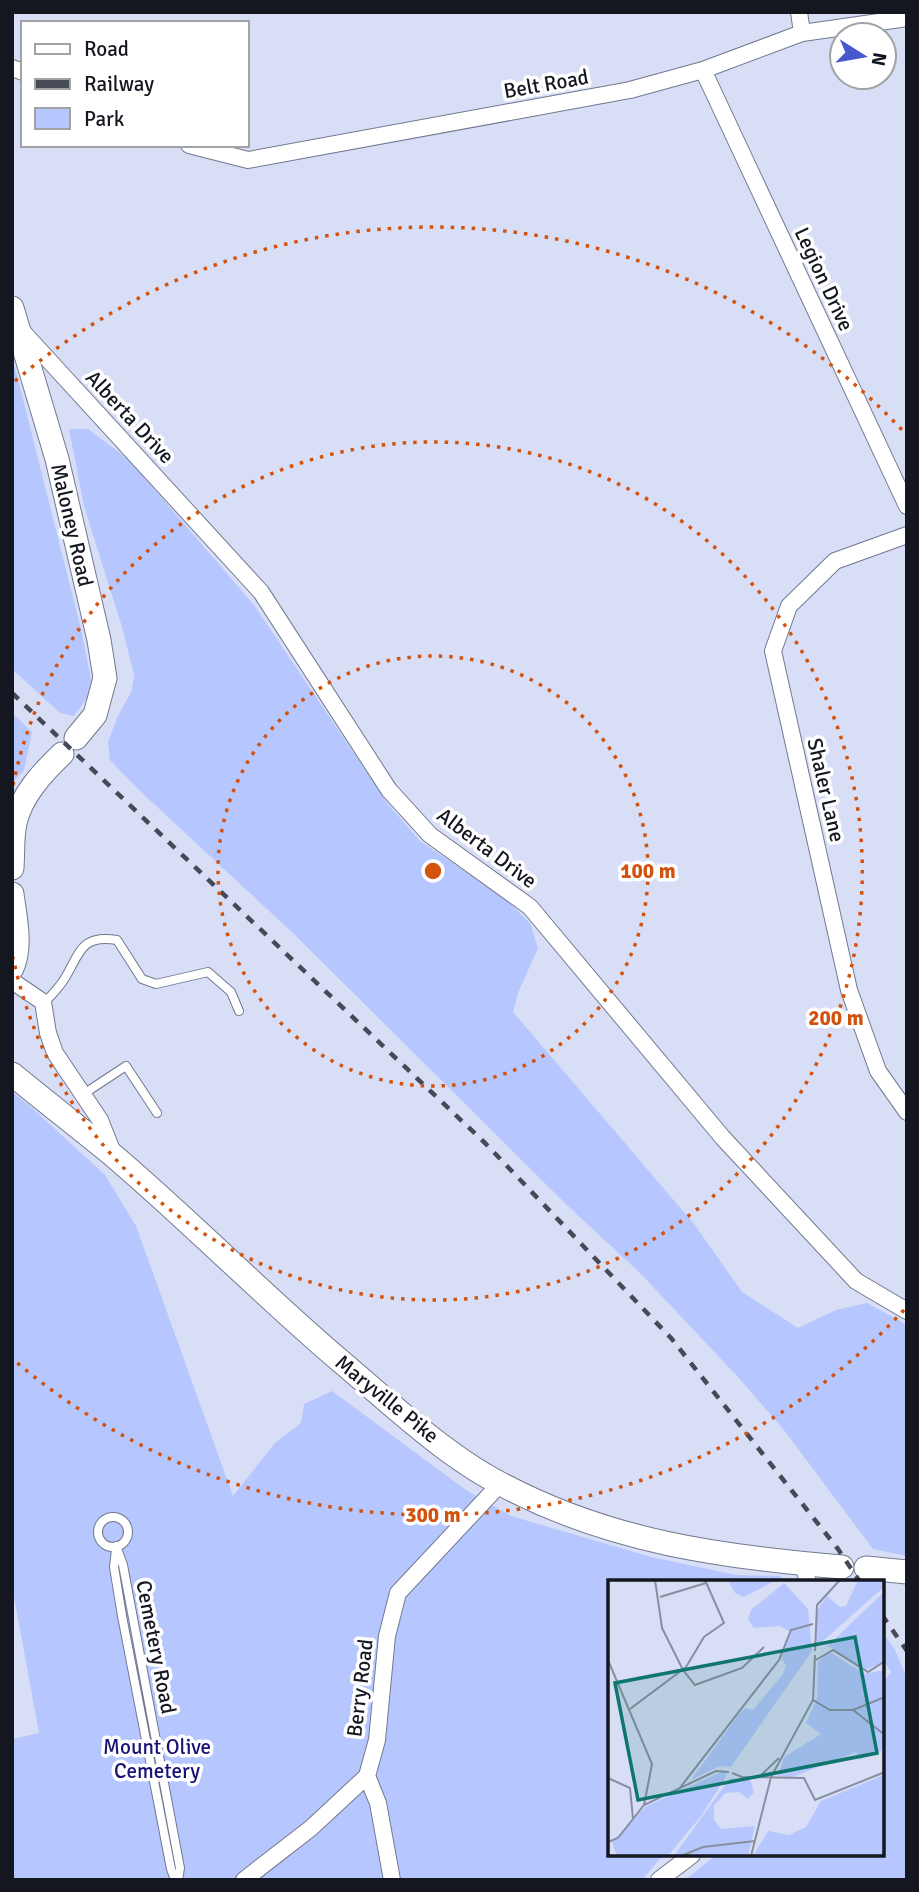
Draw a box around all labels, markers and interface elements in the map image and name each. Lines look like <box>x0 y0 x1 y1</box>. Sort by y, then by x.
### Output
legend <box>21 21 248 147</box>
north arrow <box>828 21 898 91</box>
text: Road <box>84 36 129 62</box>
text: N <box>866 50 892 68</box>
street label: Belt Road <box>501 64 591 104</box>
text: Railway <box>84 71 154 97</box>
text: Park <box>84 106 125 132</box>
street label: Legion Drive <box>789 223 859 335</box>
street label: Alberta Drive <box>80 365 180 469</box>
street label: Maloney Road <box>45 461 99 589</box>
street label: Shaler Lane <box>801 735 851 845</box>
street label: Alberta Drive <box>432 802 542 894</box>
text: 100 m <box>620 858 676 884</box>
centre of rings <box>421 859 445 883</box>
text: 200 m <box>808 1005 864 1031</box>
street label: Maryville Pike <box>330 1349 444 1449</box>
text: 300 m <box>405 1502 461 1528</box>
street label: Cemetery Road <box>130 1578 182 1716</box>
inset map <box>608 1580 884 1857</box>
street label: Berry Road <box>341 1637 379 1739</box>
park label: Mount Olive Cemetery <box>103 1734 211 1784</box>

